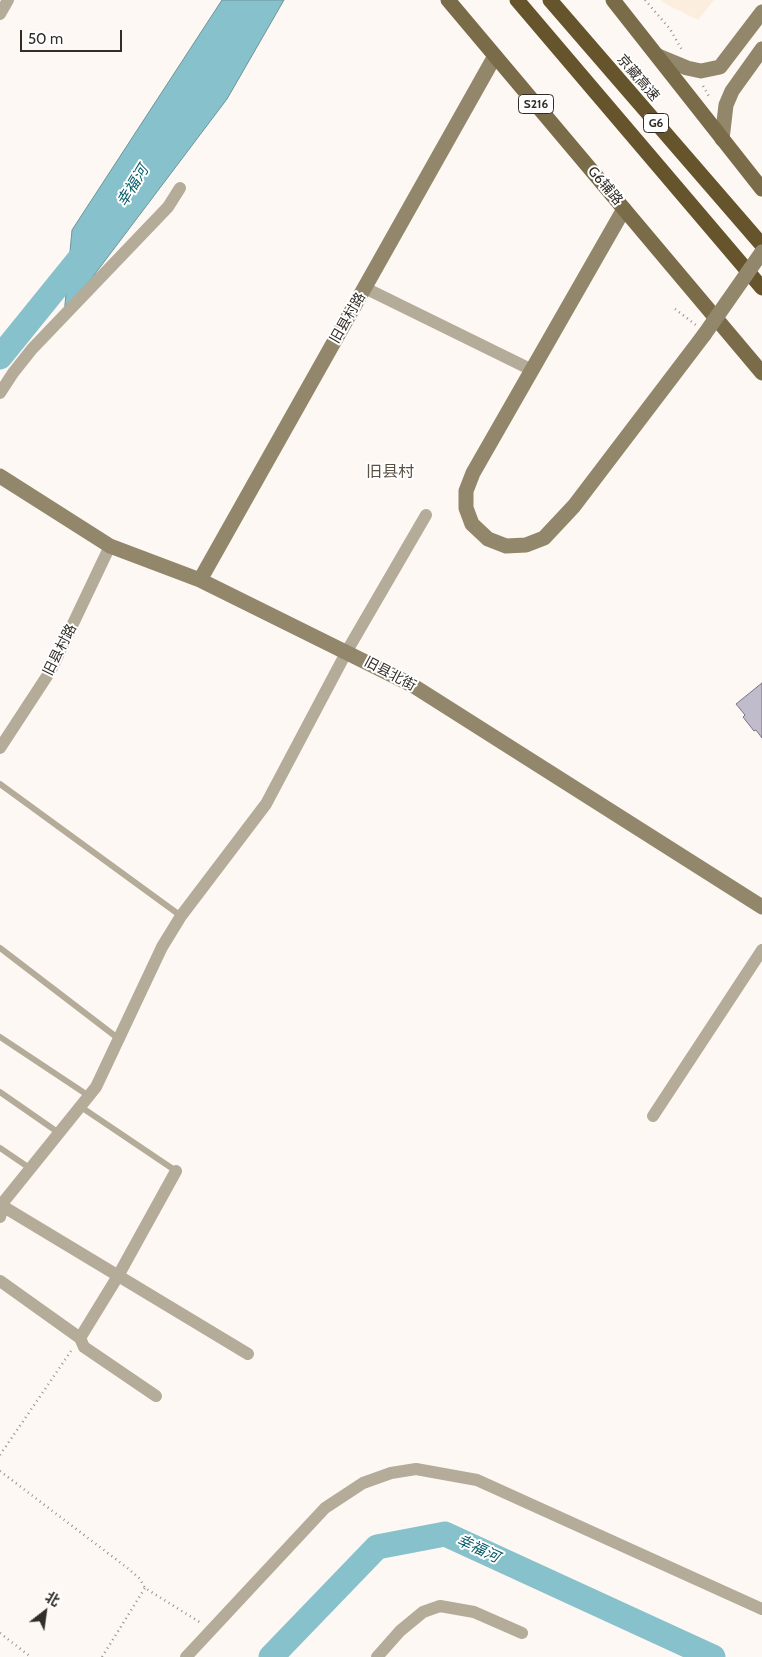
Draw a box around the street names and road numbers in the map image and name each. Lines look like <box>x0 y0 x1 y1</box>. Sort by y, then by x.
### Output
street label: 京藏高速 <box>613 51 663 105</box>
road number: S216 <box>518 95 554 114</box>
road number: G6 <box>644 114 668 132</box>
street label: G6辅路 <box>584 163 626 209</box>
street label: 旧县村路 <box>327 290 369 346</box>
street label: 旧县村路 <box>40 621 80 679</box>
street label: 旧县北街 <box>361 653 419 695</box>

